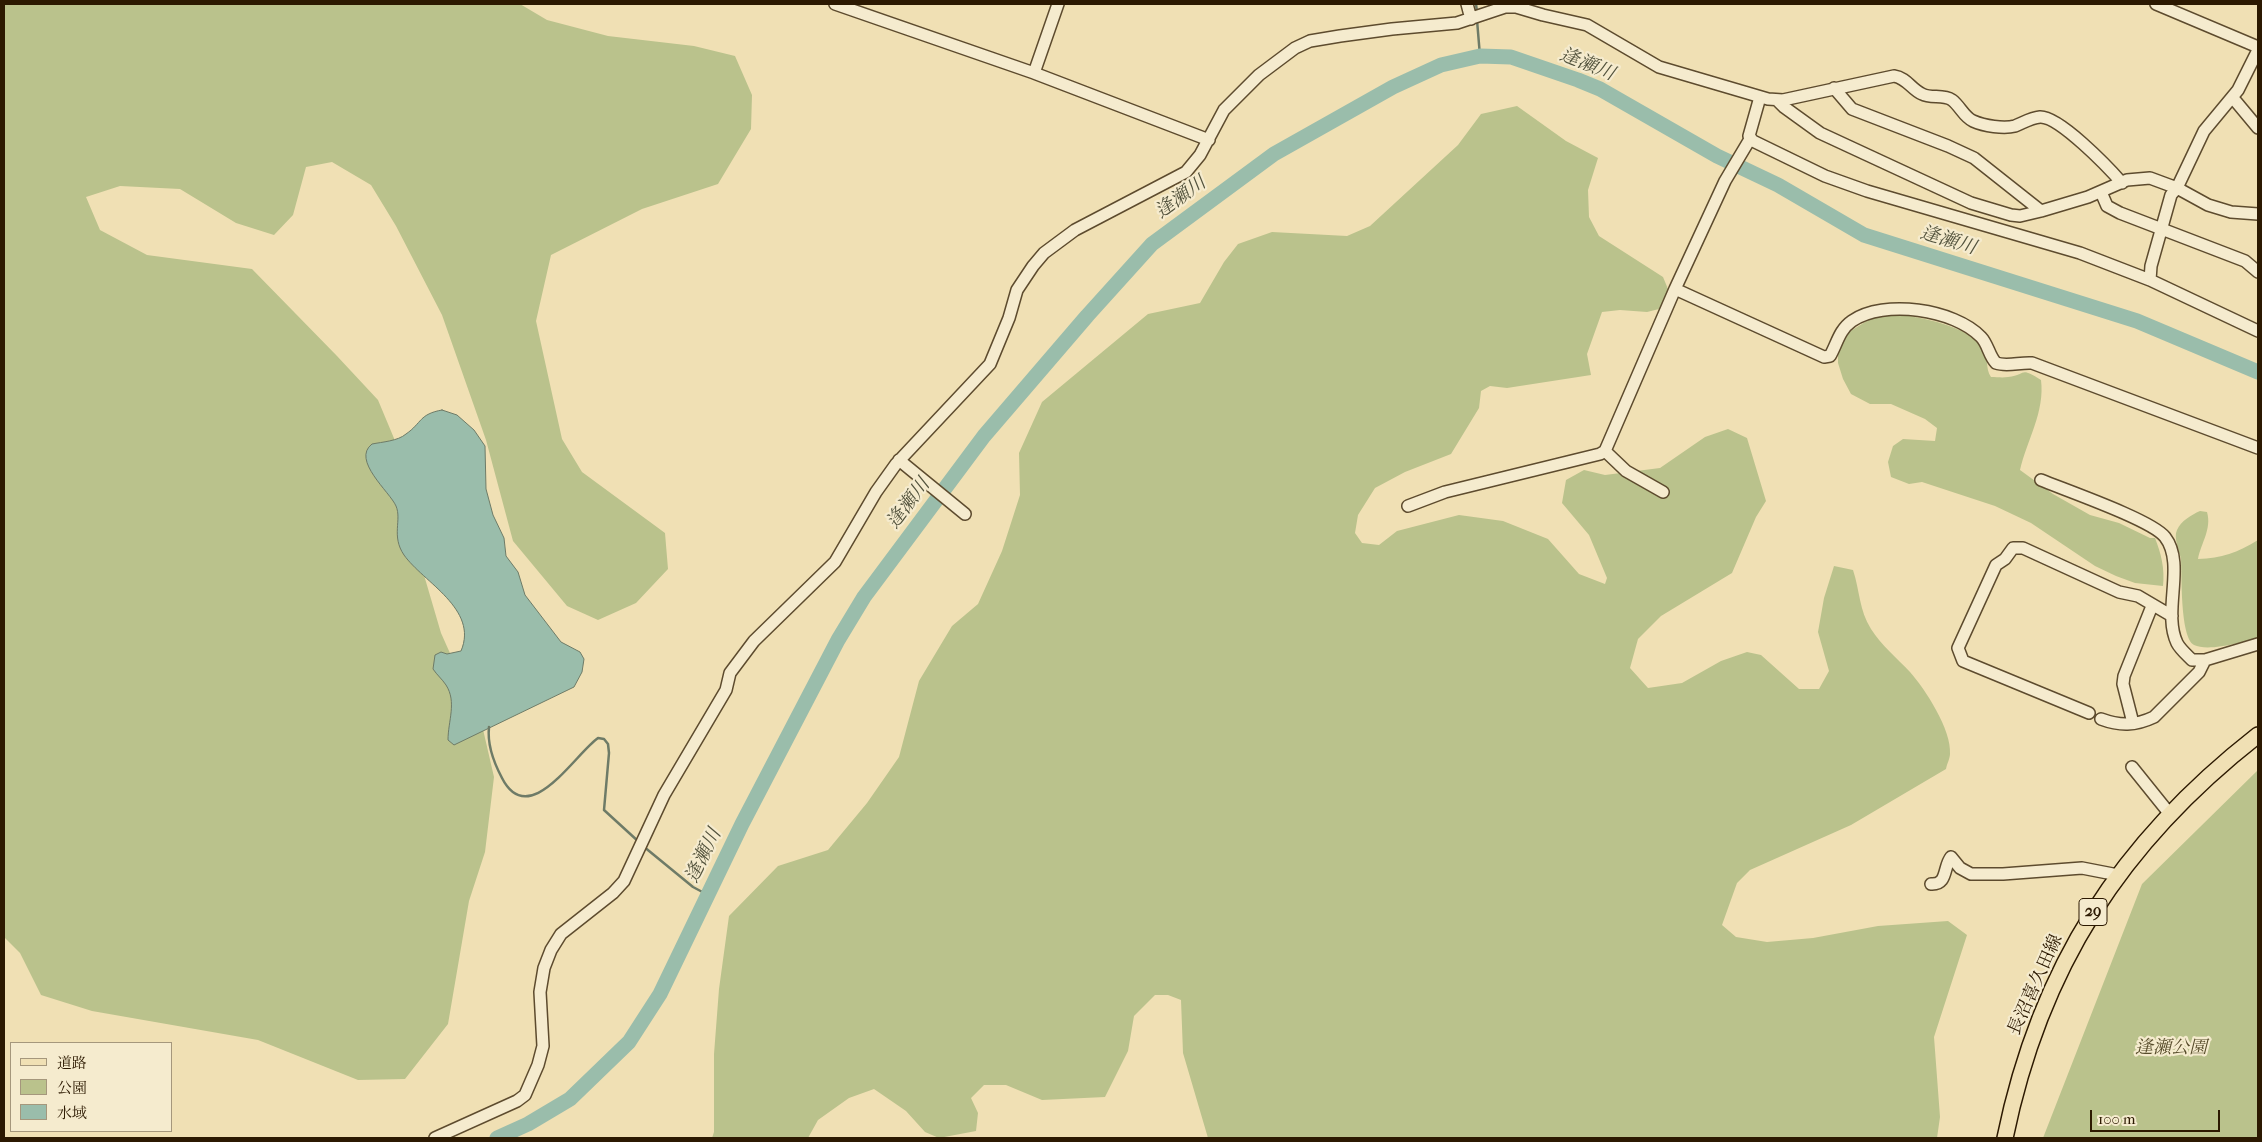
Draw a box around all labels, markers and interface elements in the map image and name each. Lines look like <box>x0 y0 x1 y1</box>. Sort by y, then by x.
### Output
water label: 逢瀬川 <box>1556 44 1618 86</box>
water label: 逢瀬川 <box>1151 172 1211 224</box>
water label: 逢瀬川 <box>1917 222 1979 260</box>
water label: 逢瀬川 <box>883 474 935 534</box>
water label: 逢瀬川 <box>681 825 727 887</box>
road number: 29 <box>2079 899 2107 926</box>
street label: 長沼喜久田線 <box>2004 931 2068 1039</box>
park label: 逢瀬公園 <box>2135 1038 2207 1060</box>
legend <box>10 1042 172 1132</box>
text: 道路 <box>57 1054 87 1072</box>
text: 公園 <box>57 1079 87 1097</box>
scale bar <box>2092 1100 2222 1132</box>
text: 水域 <box>57 1104 87 1122</box>
text: 100 m <box>2098 1110 2136 1128</box>

